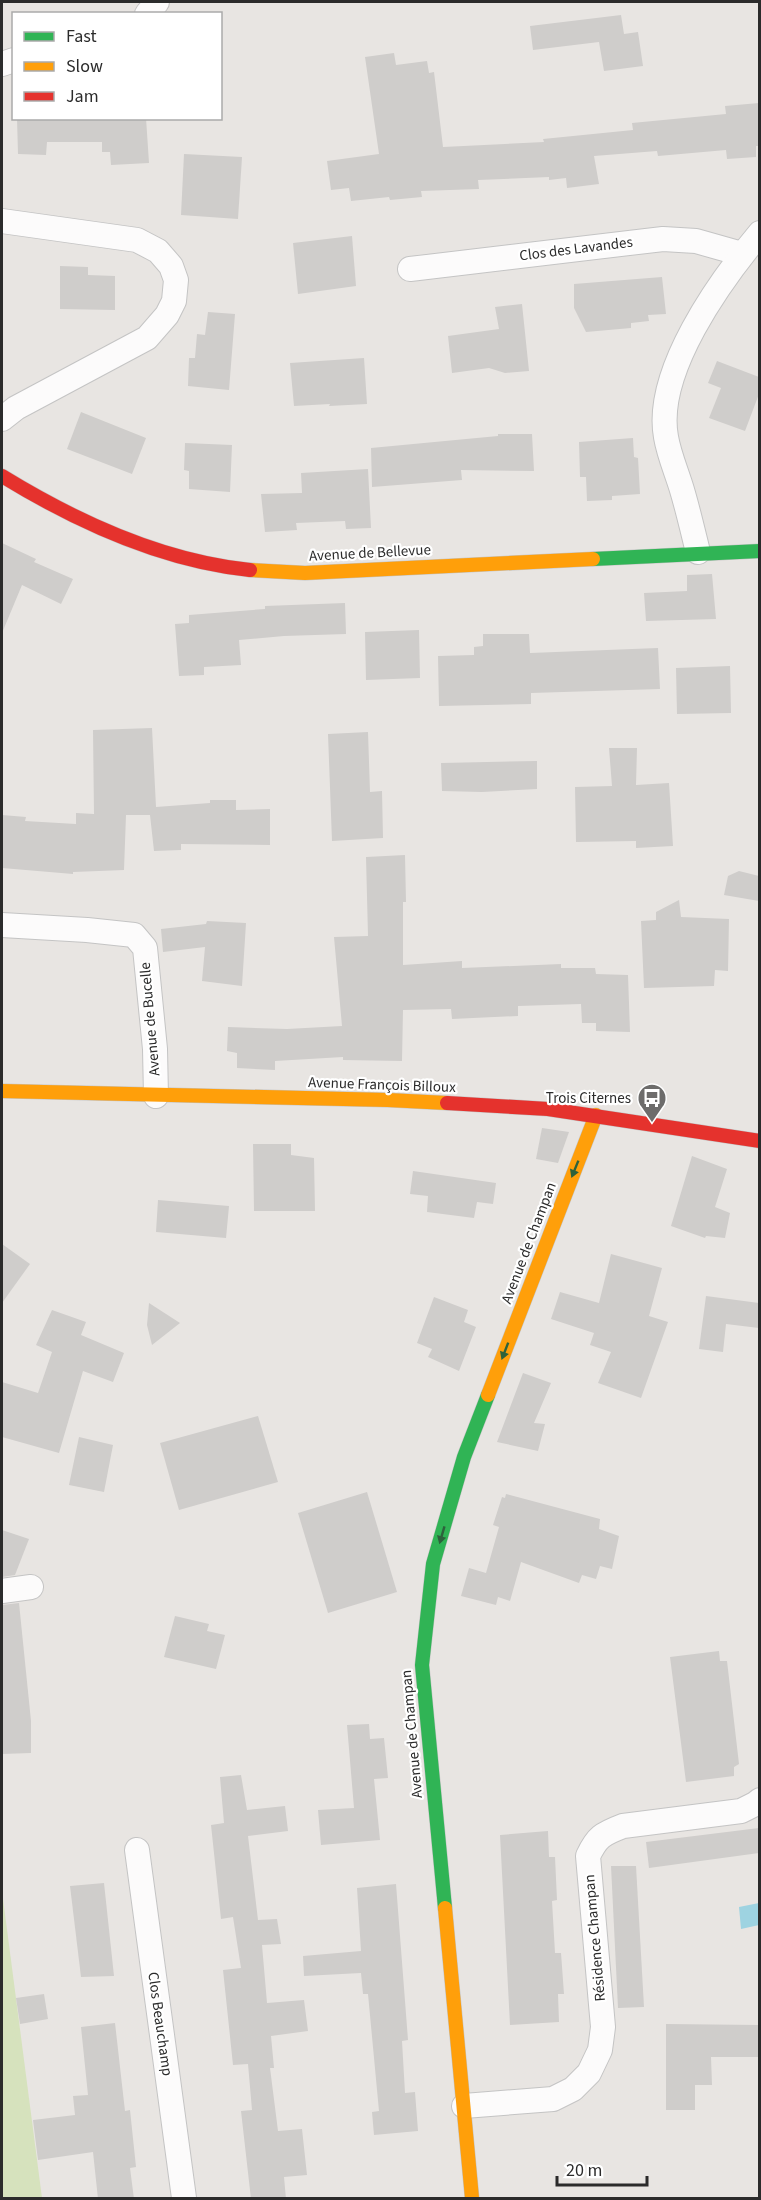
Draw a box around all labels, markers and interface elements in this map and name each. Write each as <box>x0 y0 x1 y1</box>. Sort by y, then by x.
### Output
legend <box>12 12 222 120</box>
text: Fast <box>66 24 97 49</box>
text: Slow <box>66 54 103 79</box>
text: Jam <box>66 84 99 109</box>
street label: Clos des Lavandes <box>518 232 634 266</box>
street label: Avenue de Bellevue <box>309 539 431 567</box>
street label: Avenue de Bucelle <box>135 961 165 1077</box>
street label: Avenue François Billoux <box>308 1072 456 1098</box>
bus stop icon: Trois Citernes <box>636 1082 668 1124</box>
place label: Trois Citernes <box>546 1088 631 1109</box>
one-way arrow <box>570 1160 579 1178</box>
street label: Avenue de Champan <box>496 1179 562 1307</box>
one-way arrow <box>499 1342 509 1360</box>
one-way arrow <box>437 1526 446 1544</box>
street label: Avenue de Champan <box>396 1669 428 1799</box>
street label: Résidence Champan <box>579 1874 611 2002</box>
street label: Clos Beauchamp <box>142 1971 178 2077</box>
scale bar <box>557 2149 647 2187</box>
text: 20 m <box>566 2158 602 2183</box>

